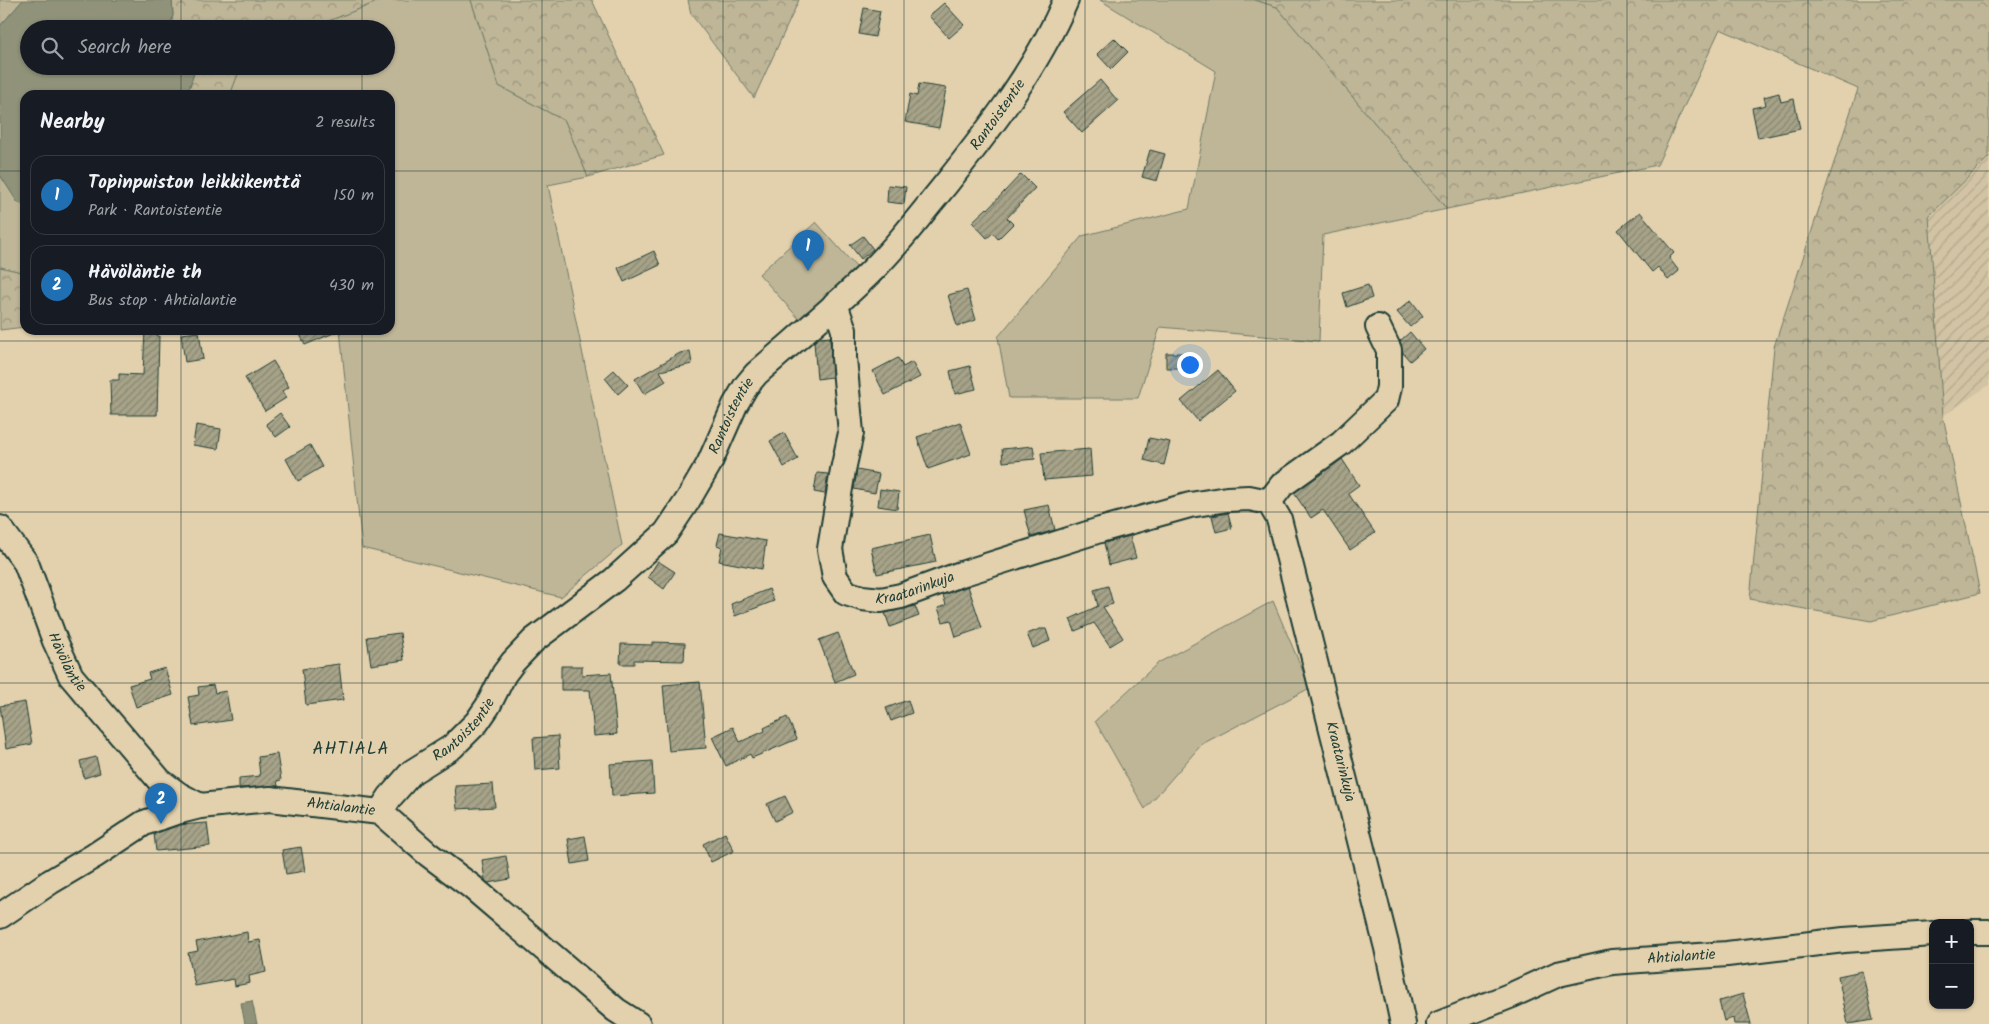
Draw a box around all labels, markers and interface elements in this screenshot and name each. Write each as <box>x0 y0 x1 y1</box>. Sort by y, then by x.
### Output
search box <box>20 20 395 75</box>
text: Search here <box>78 33 172 63</box>
icon: search <box>38 34 66 62</box>
street label: Rantoistentie <box>964 74 1032 156</box>
text: Nearby <box>40 106 105 139</box>
text: 2 results <box>315 110 375 135</box>
text: Topinpuiston leikkikenttä <box>88 168 300 198</box>
text: 1 <box>55 183 59 208</box>
text: 150 m <box>333 183 374 208</box>
text: Park · Rantoistentie <box>88 198 222 223</box>
pin: 1 <box>792 230 824 271</box>
text: Hävöläntie th <box>88 258 202 288</box>
text: 2 <box>52 273 62 298</box>
text: 430 m <box>329 273 374 298</box>
text: Bus stop · Ahtialantie <box>88 288 237 313</box>
your location <box>1177 352 1203 378</box>
street label: Rantoistentie <box>703 372 761 458</box>
street label: Kraatarinkuja <box>874 565 958 612</box>
street label: Hävöläntie <box>41 629 92 698</box>
street label: Rantoistentie <box>428 694 502 768</box>
street label: Kraatarinkuja <box>1318 719 1362 805</box>
district label: AHTIALA <box>313 735 389 764</box>
pin: 2 <box>145 783 177 824</box>
street label: Ahtialantie <box>306 791 377 823</box>
map controls <box>1929 919 1974 1009</box>
button: + <box>1929 919 1974 964</box>
street label: Ahtialantie <box>1646 943 1717 972</box>
button: − <box>1929 964 1974 1009</box>

